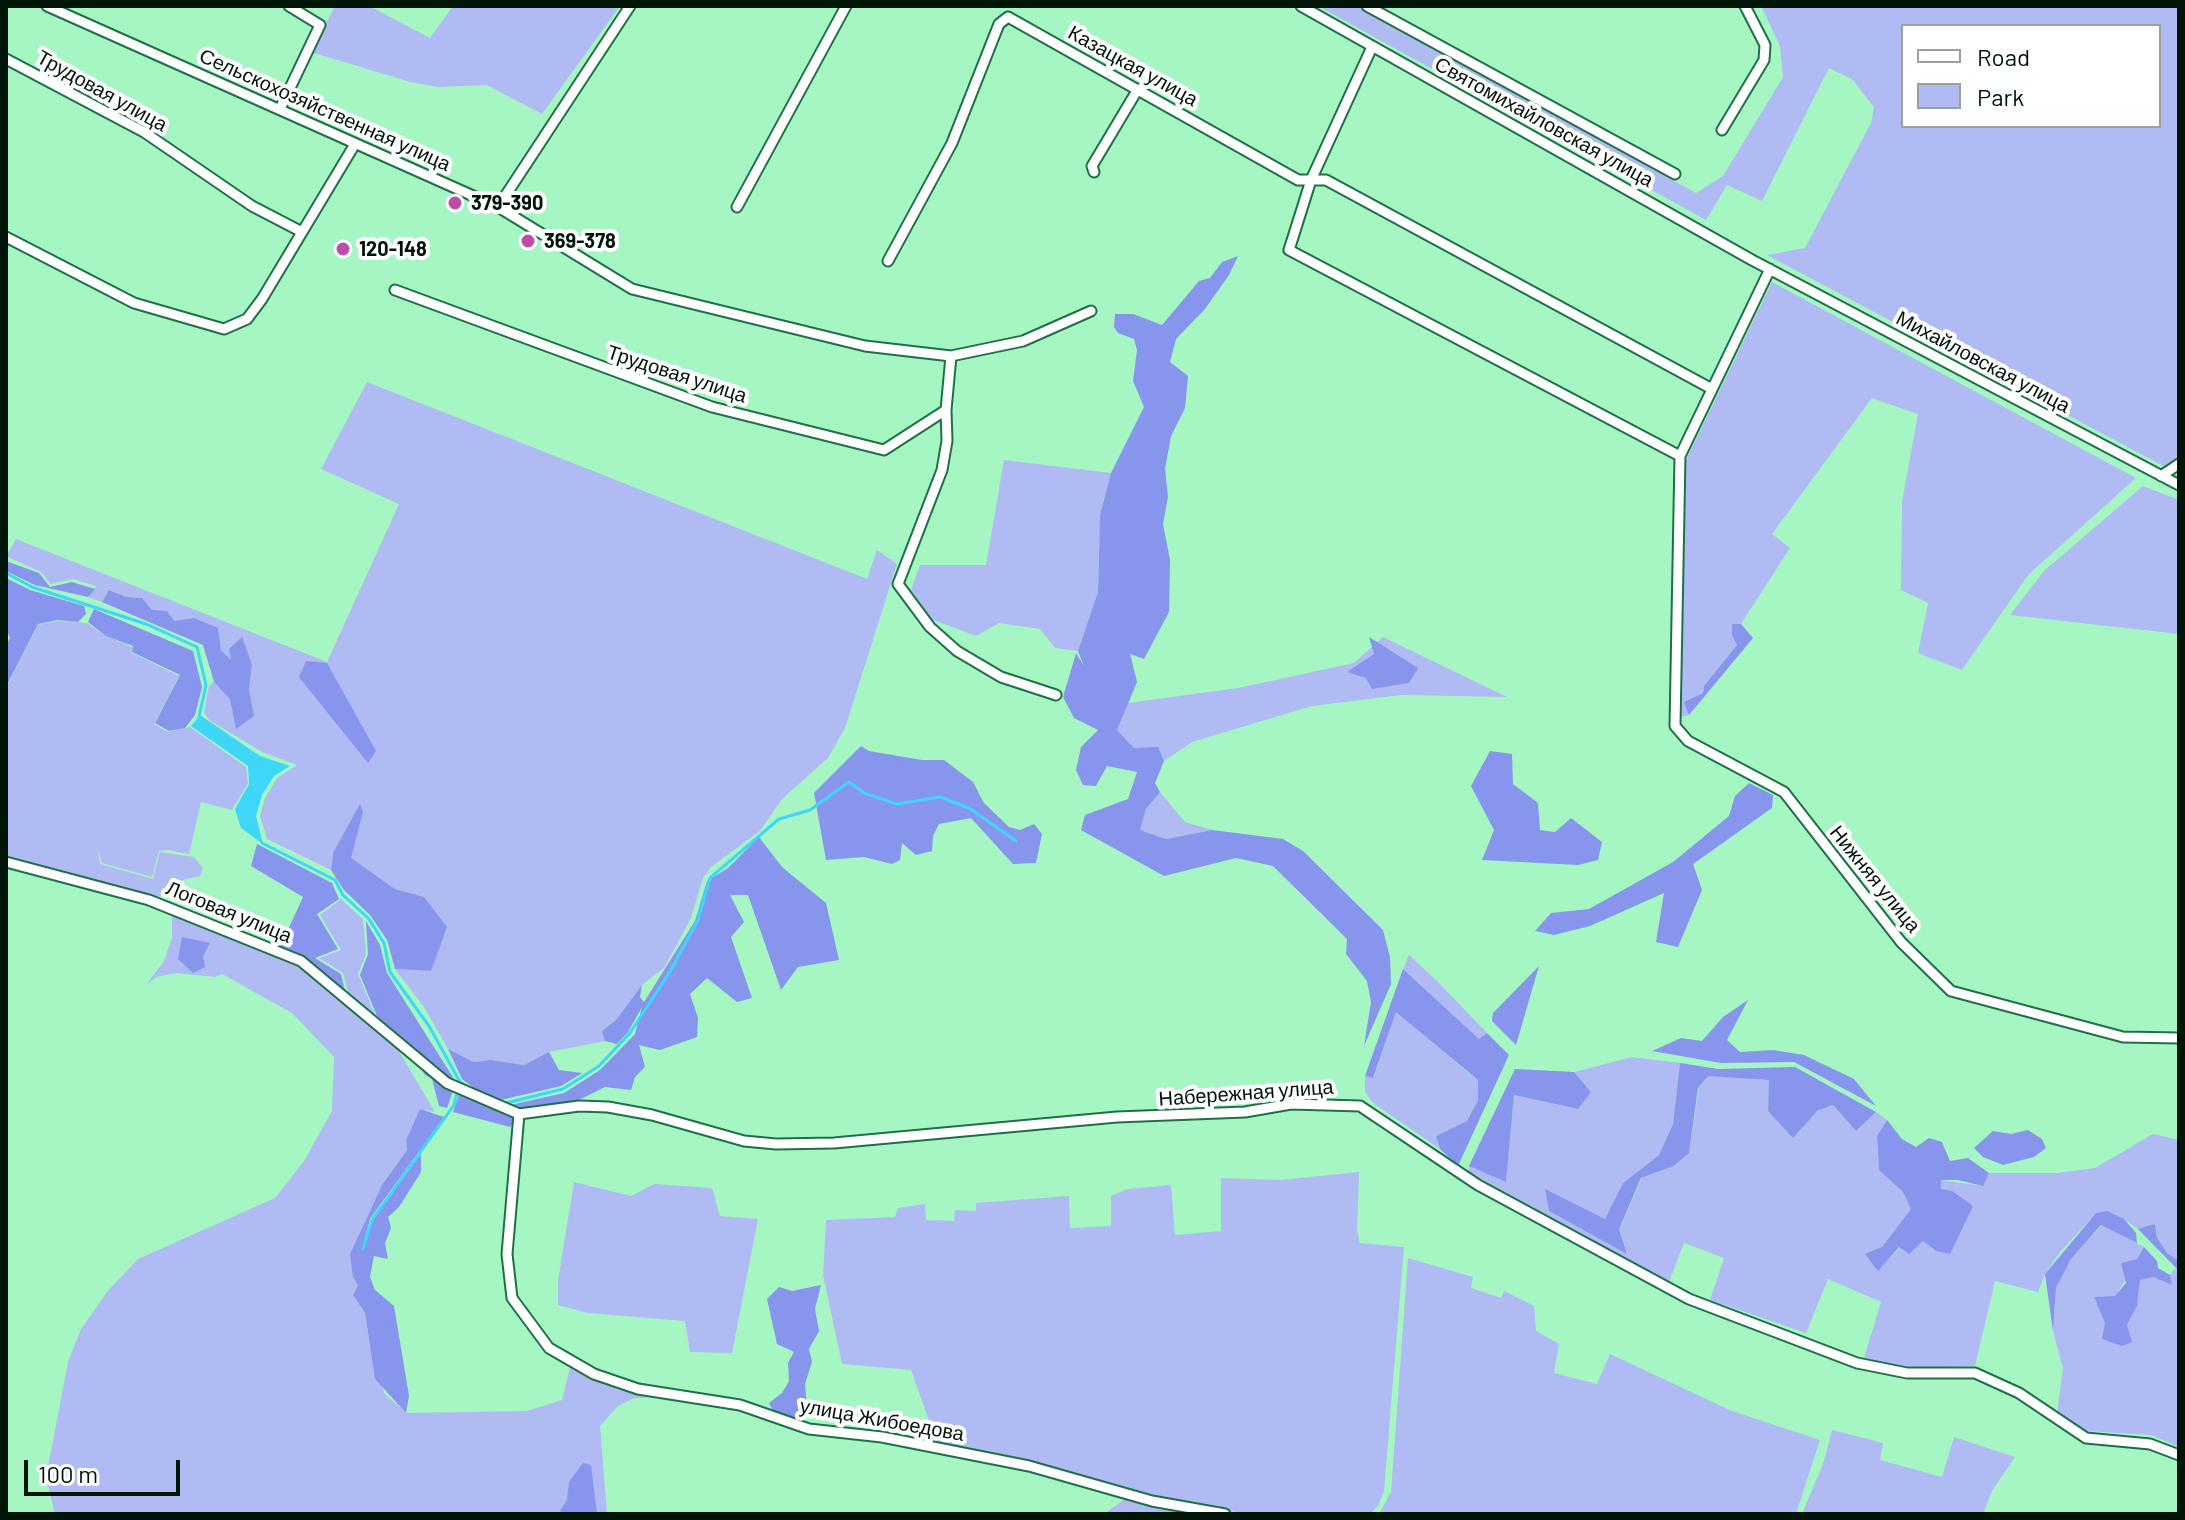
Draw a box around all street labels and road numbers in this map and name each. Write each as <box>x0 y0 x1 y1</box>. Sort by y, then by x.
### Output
street label: Казацкая улица <box>1064 20 1202 112</box>
street label: Сельскохозяйственная улица <box>196 44 454 176</box>
street label: Трудовая улица <box>33 45 171 137</box>
street label: Святомихайловская улица <box>1430 52 1658 192</box>
street label: Михайловская улица <box>1892 306 2074 418</box>
street label: Трудовая улица <box>604 340 750 408</box>
street label: Нижняя улица <box>1825 821 1925 937</box>
street label: Логовая улица <box>163 876 295 948</box>
street label: Набережная улица <box>1158 1075 1334 1111</box>
street label: улица Жибоедова <box>798 1394 966 1446</box>

